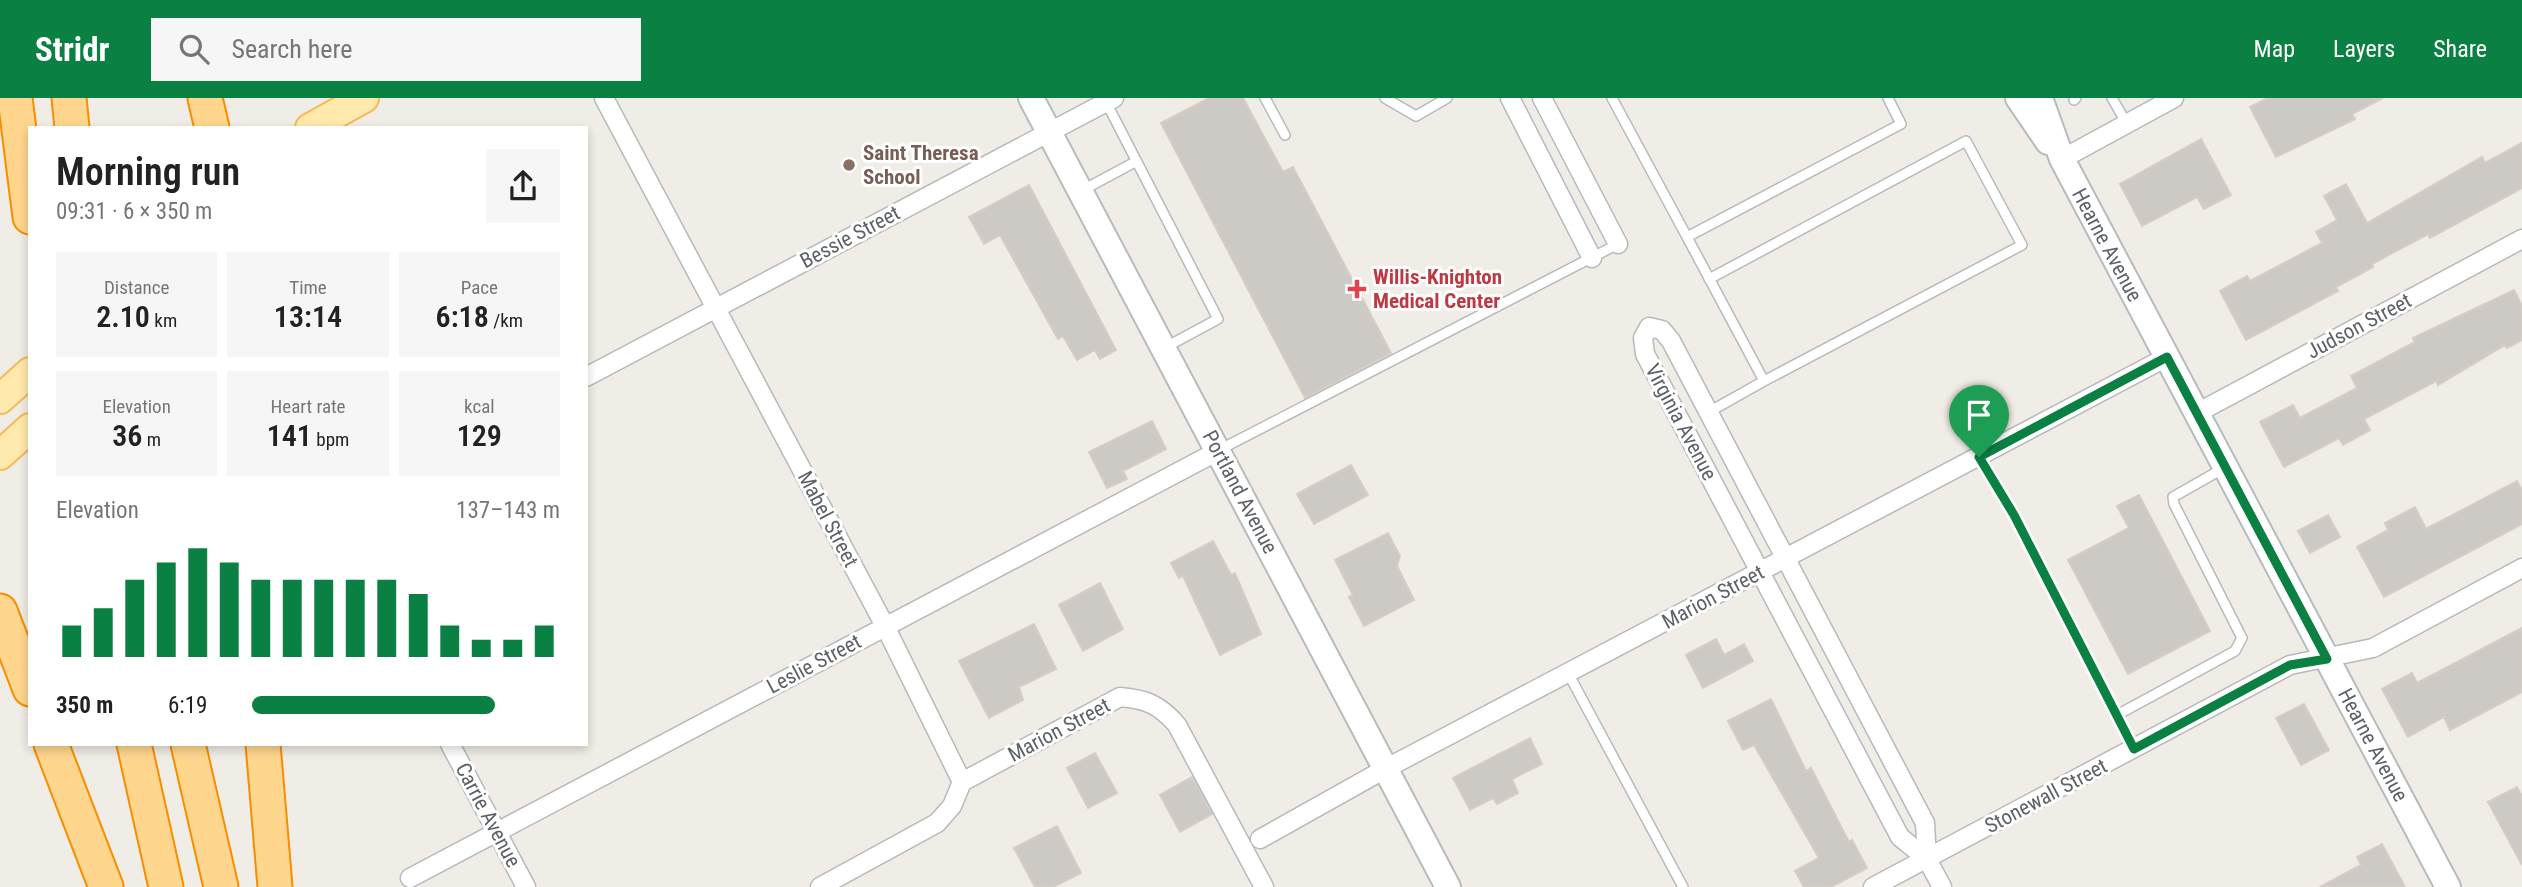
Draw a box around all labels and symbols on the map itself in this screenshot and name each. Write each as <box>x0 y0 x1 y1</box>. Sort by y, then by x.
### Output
place label: Saint Theresa School <box>863 141 979 189</box>
marker: Saint Theresa School <box>841 157 857 173</box>
street label: Hearne Avenue <box>2067 184 2147 306</box>
street label: Bessie Street <box>796 201 904 273</box>
place label: Willis-Knighton Medical Center <box>1373 265 1502 313</box>
marker: Willis-Knighton Medical Center <box>1347 279 1367 299</box>
street label: Judson Street <box>2303 288 2415 364</box>
street label: Virginia Avenue <box>1640 360 1722 484</box>
pin <box>1949 385 2009 457</box>
street label: Portland Avenue <box>1197 426 1283 558</box>
street label: Mabel Street <box>793 467 863 571</box>
street label: Marion Street <box>1658 560 1768 634</box>
street label: Leslie Street <box>763 629 865 699</box>
street label: Hearne Avenue <box>2333 684 2413 806</box>
street label: Marion Street <box>1004 693 1114 767</box>
street label: Stonewall Street <box>1981 754 2111 838</box>
street label: Carrie Avenue <box>450 759 526 871</box>

